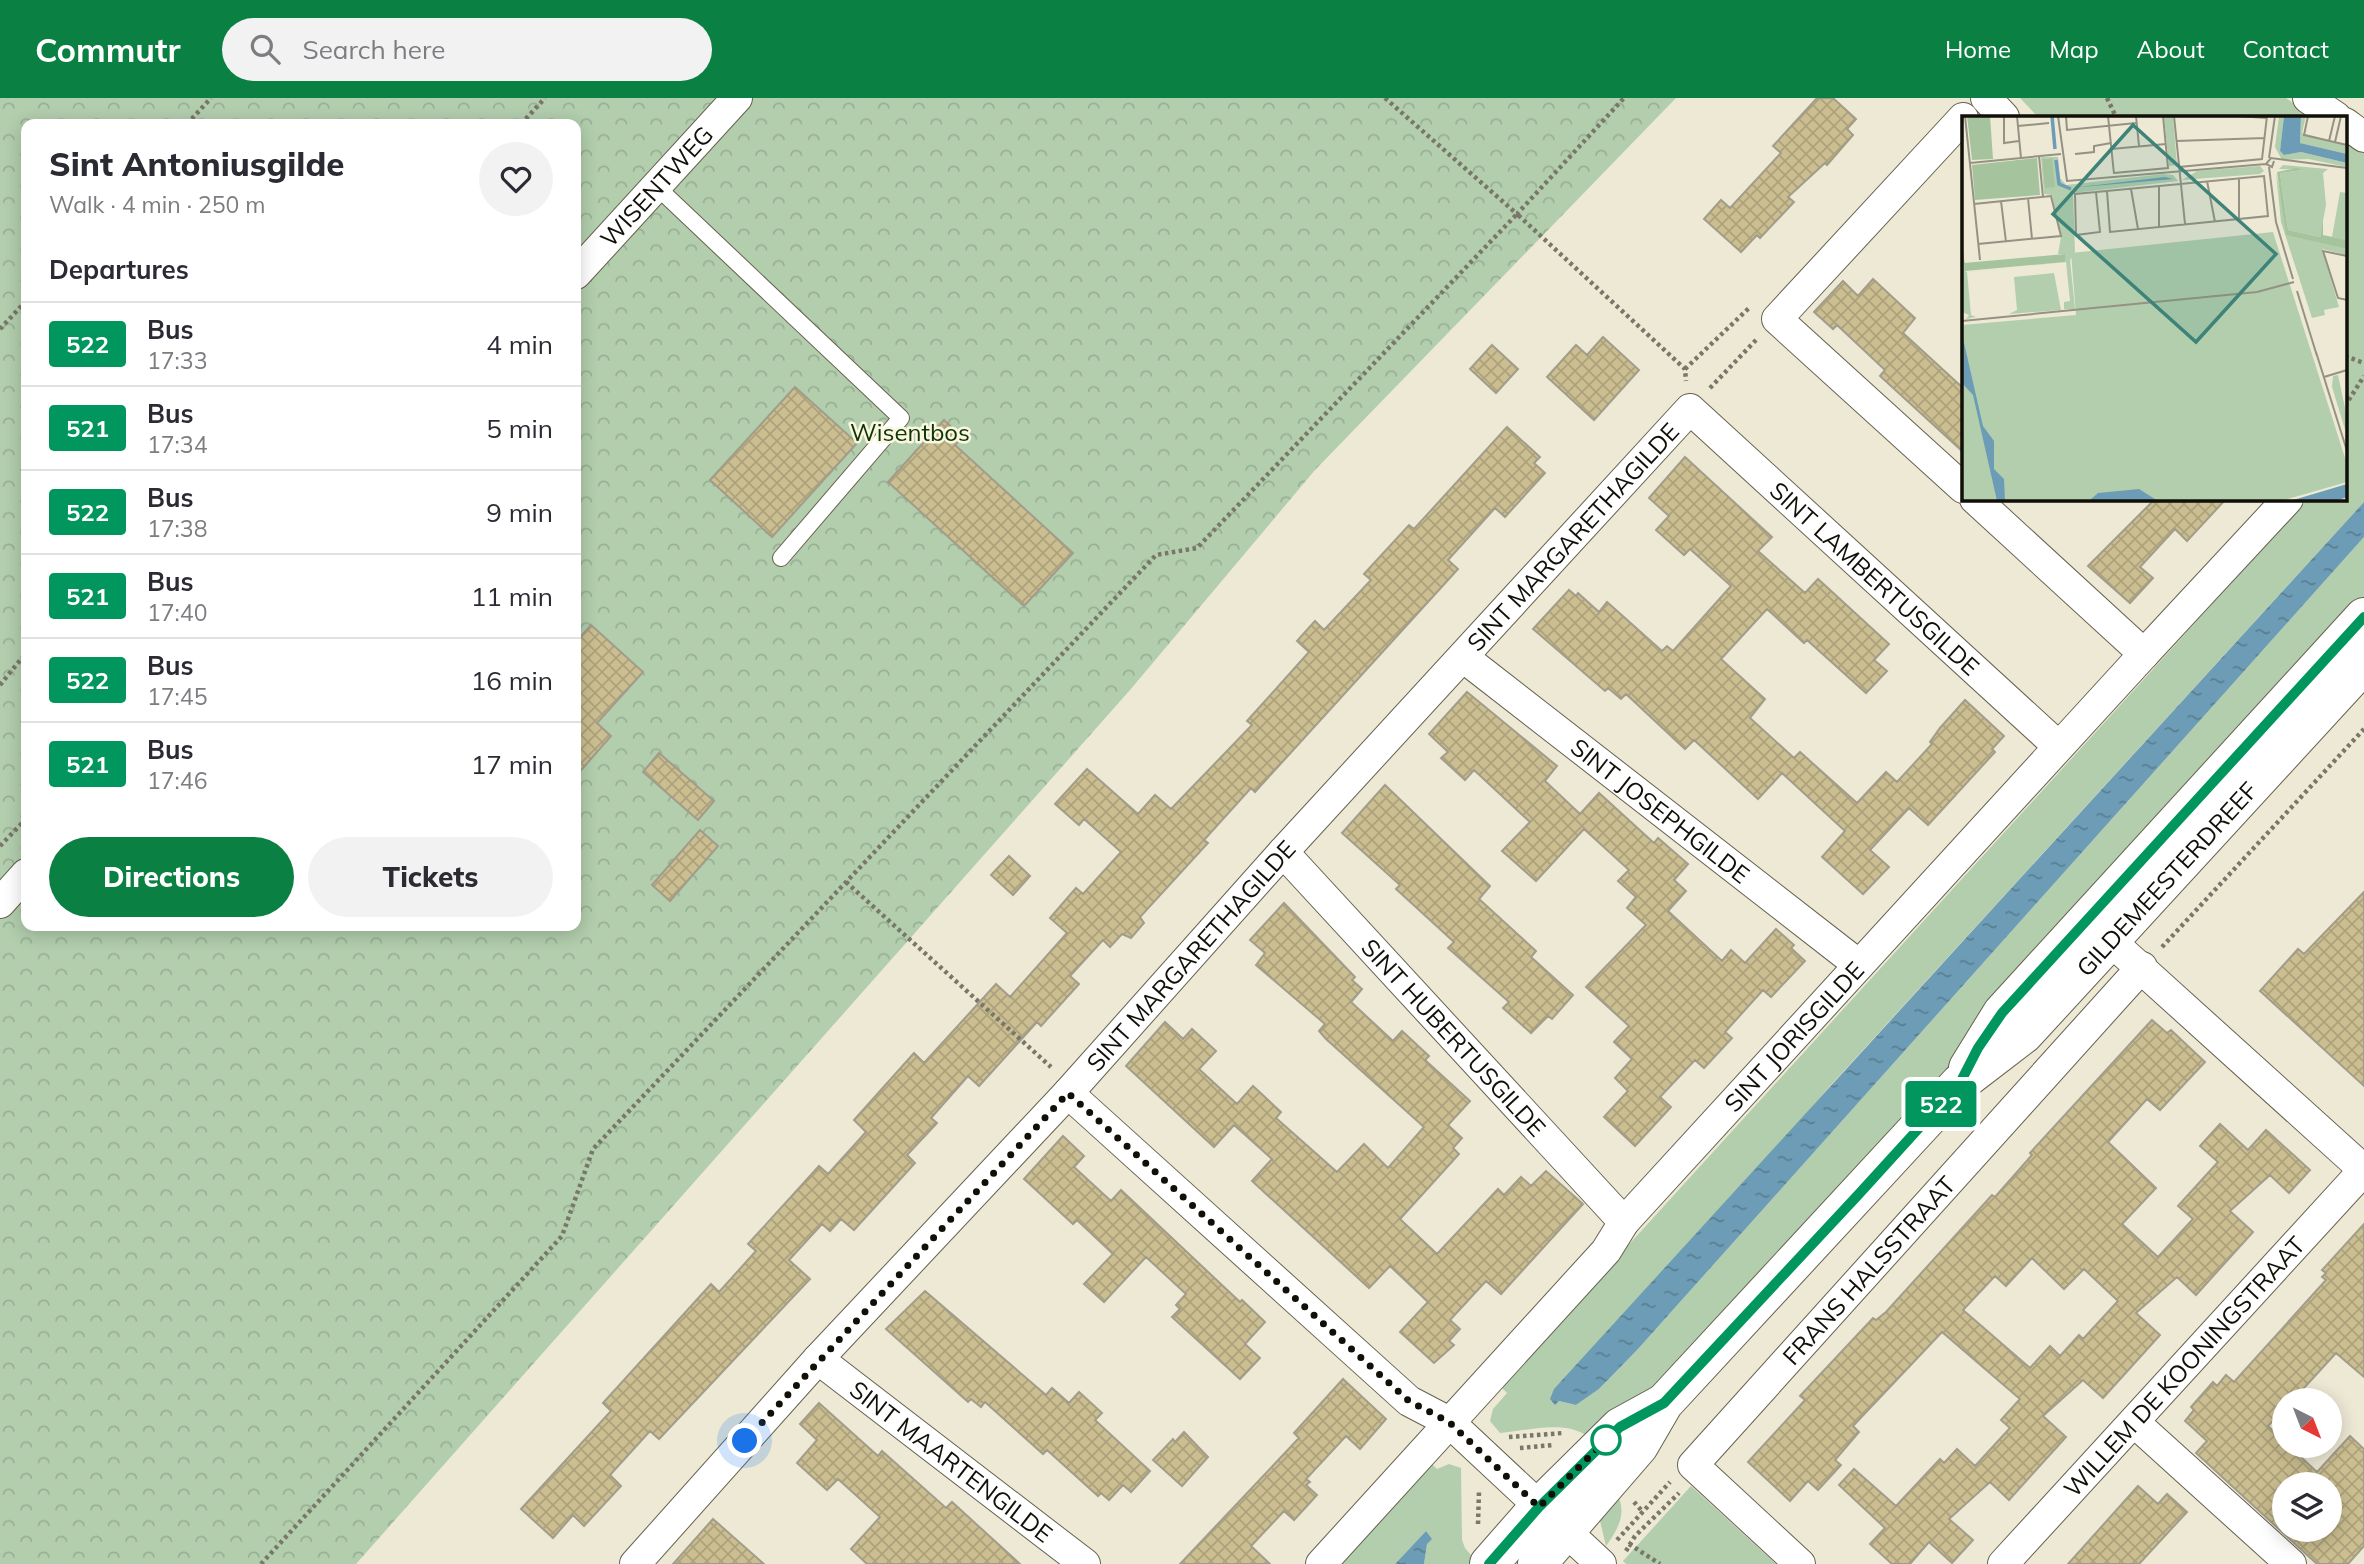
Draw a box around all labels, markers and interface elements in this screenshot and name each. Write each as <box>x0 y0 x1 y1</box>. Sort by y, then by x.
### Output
search box <box>222 18 712 81</box>
text: Commutr <box>35 29 180 70</box>
icon: search <box>246 30 284 68</box>
text: Search here <box>302 33 445 66</box>
text: Home <box>1945 34 2011 64</box>
text: Map <box>2049 34 2099 64</box>
text: About <box>2137 34 2205 64</box>
text: Contact <box>2243 34 2329 64</box>
inset map <box>1962 116 2346 500</box>
street label: WISENTWEG <box>594 120 719 253</box>
button: heart <box>479 142 553 216</box>
text: Sint Antoniusgilde <box>49 143 344 184</box>
text: Walk · 4 min · 250 m <box>49 190 266 219</box>
text: Departures <box>49 253 189 286</box>
text: Bus <box>147 313 193 346</box>
text: 4 min <box>486 328 553 361</box>
text: 522 <box>66 329 109 359</box>
text: 17:33 <box>147 346 207 375</box>
text: Bus <box>147 397 193 430</box>
text: 5 min <box>486 412 553 445</box>
text: 521 <box>66 413 109 443</box>
street label: SINT MARGARETHAGILDE <box>1460 416 1685 657</box>
park label: Wisentbos <box>850 417 970 447</box>
text: 17:34 <box>147 430 207 459</box>
street label: SINT LAMBERTUSGILDE <box>1764 475 1986 682</box>
text: Bus <box>147 481 193 514</box>
text: 9 min <box>486 496 553 529</box>
text: 522 <box>66 497 109 527</box>
text: 17:38 <box>147 514 207 543</box>
text: Bus <box>147 565 193 598</box>
text: 11 min <box>471 580 553 613</box>
text: 521 <box>66 581 109 611</box>
text: 17:40 <box>147 598 207 627</box>
text: Bus <box>147 649 193 682</box>
text: 16 min <box>471 664 553 697</box>
text: 522 <box>66 665 109 695</box>
text: 17:45 <box>147 682 207 711</box>
street label: SINT JOSEPHGILDE <box>1565 732 1756 889</box>
text: Bus <box>147 733 193 766</box>
text: 17 min <box>471 748 553 781</box>
text: 521 <box>66 749 109 779</box>
text: 17:46 <box>147 766 207 795</box>
street label: GILDEMEESTERDREEF <box>2070 775 2263 982</box>
street label: SINT MARGARETHAGILDE <box>1080 834 1301 1077</box>
button: Directions <box>49 837 294 917</box>
button: Tickets <box>308 837 553 917</box>
street label: SINT HUBERTUSGILDE <box>1355 932 1552 1142</box>
street label: SINT JORISGILDE <box>1718 955 1870 1118</box>
line badge: 522 <box>1901 1081 1981 1127</box>
text: 522 <box>1919 1089 1963 1119</box>
street label: FRANS HALSSTRAAT <box>1776 1169 1962 1371</box>
street label: WILLEM DE KOONINGSTRAAT <box>2057 1229 2311 1503</box>
street label: SINT MAARTENGILDE <box>844 1374 1058 1549</box>
north arrow <box>2272 1388 2342 1458</box>
map controls <box>2272 1388 2342 1542</box>
your location <box>727 1423 762 1458</box>
unlabelled marker <box>1591 1425 1621 1455</box>
button: layers <box>2272 1472 2342 1542</box>

